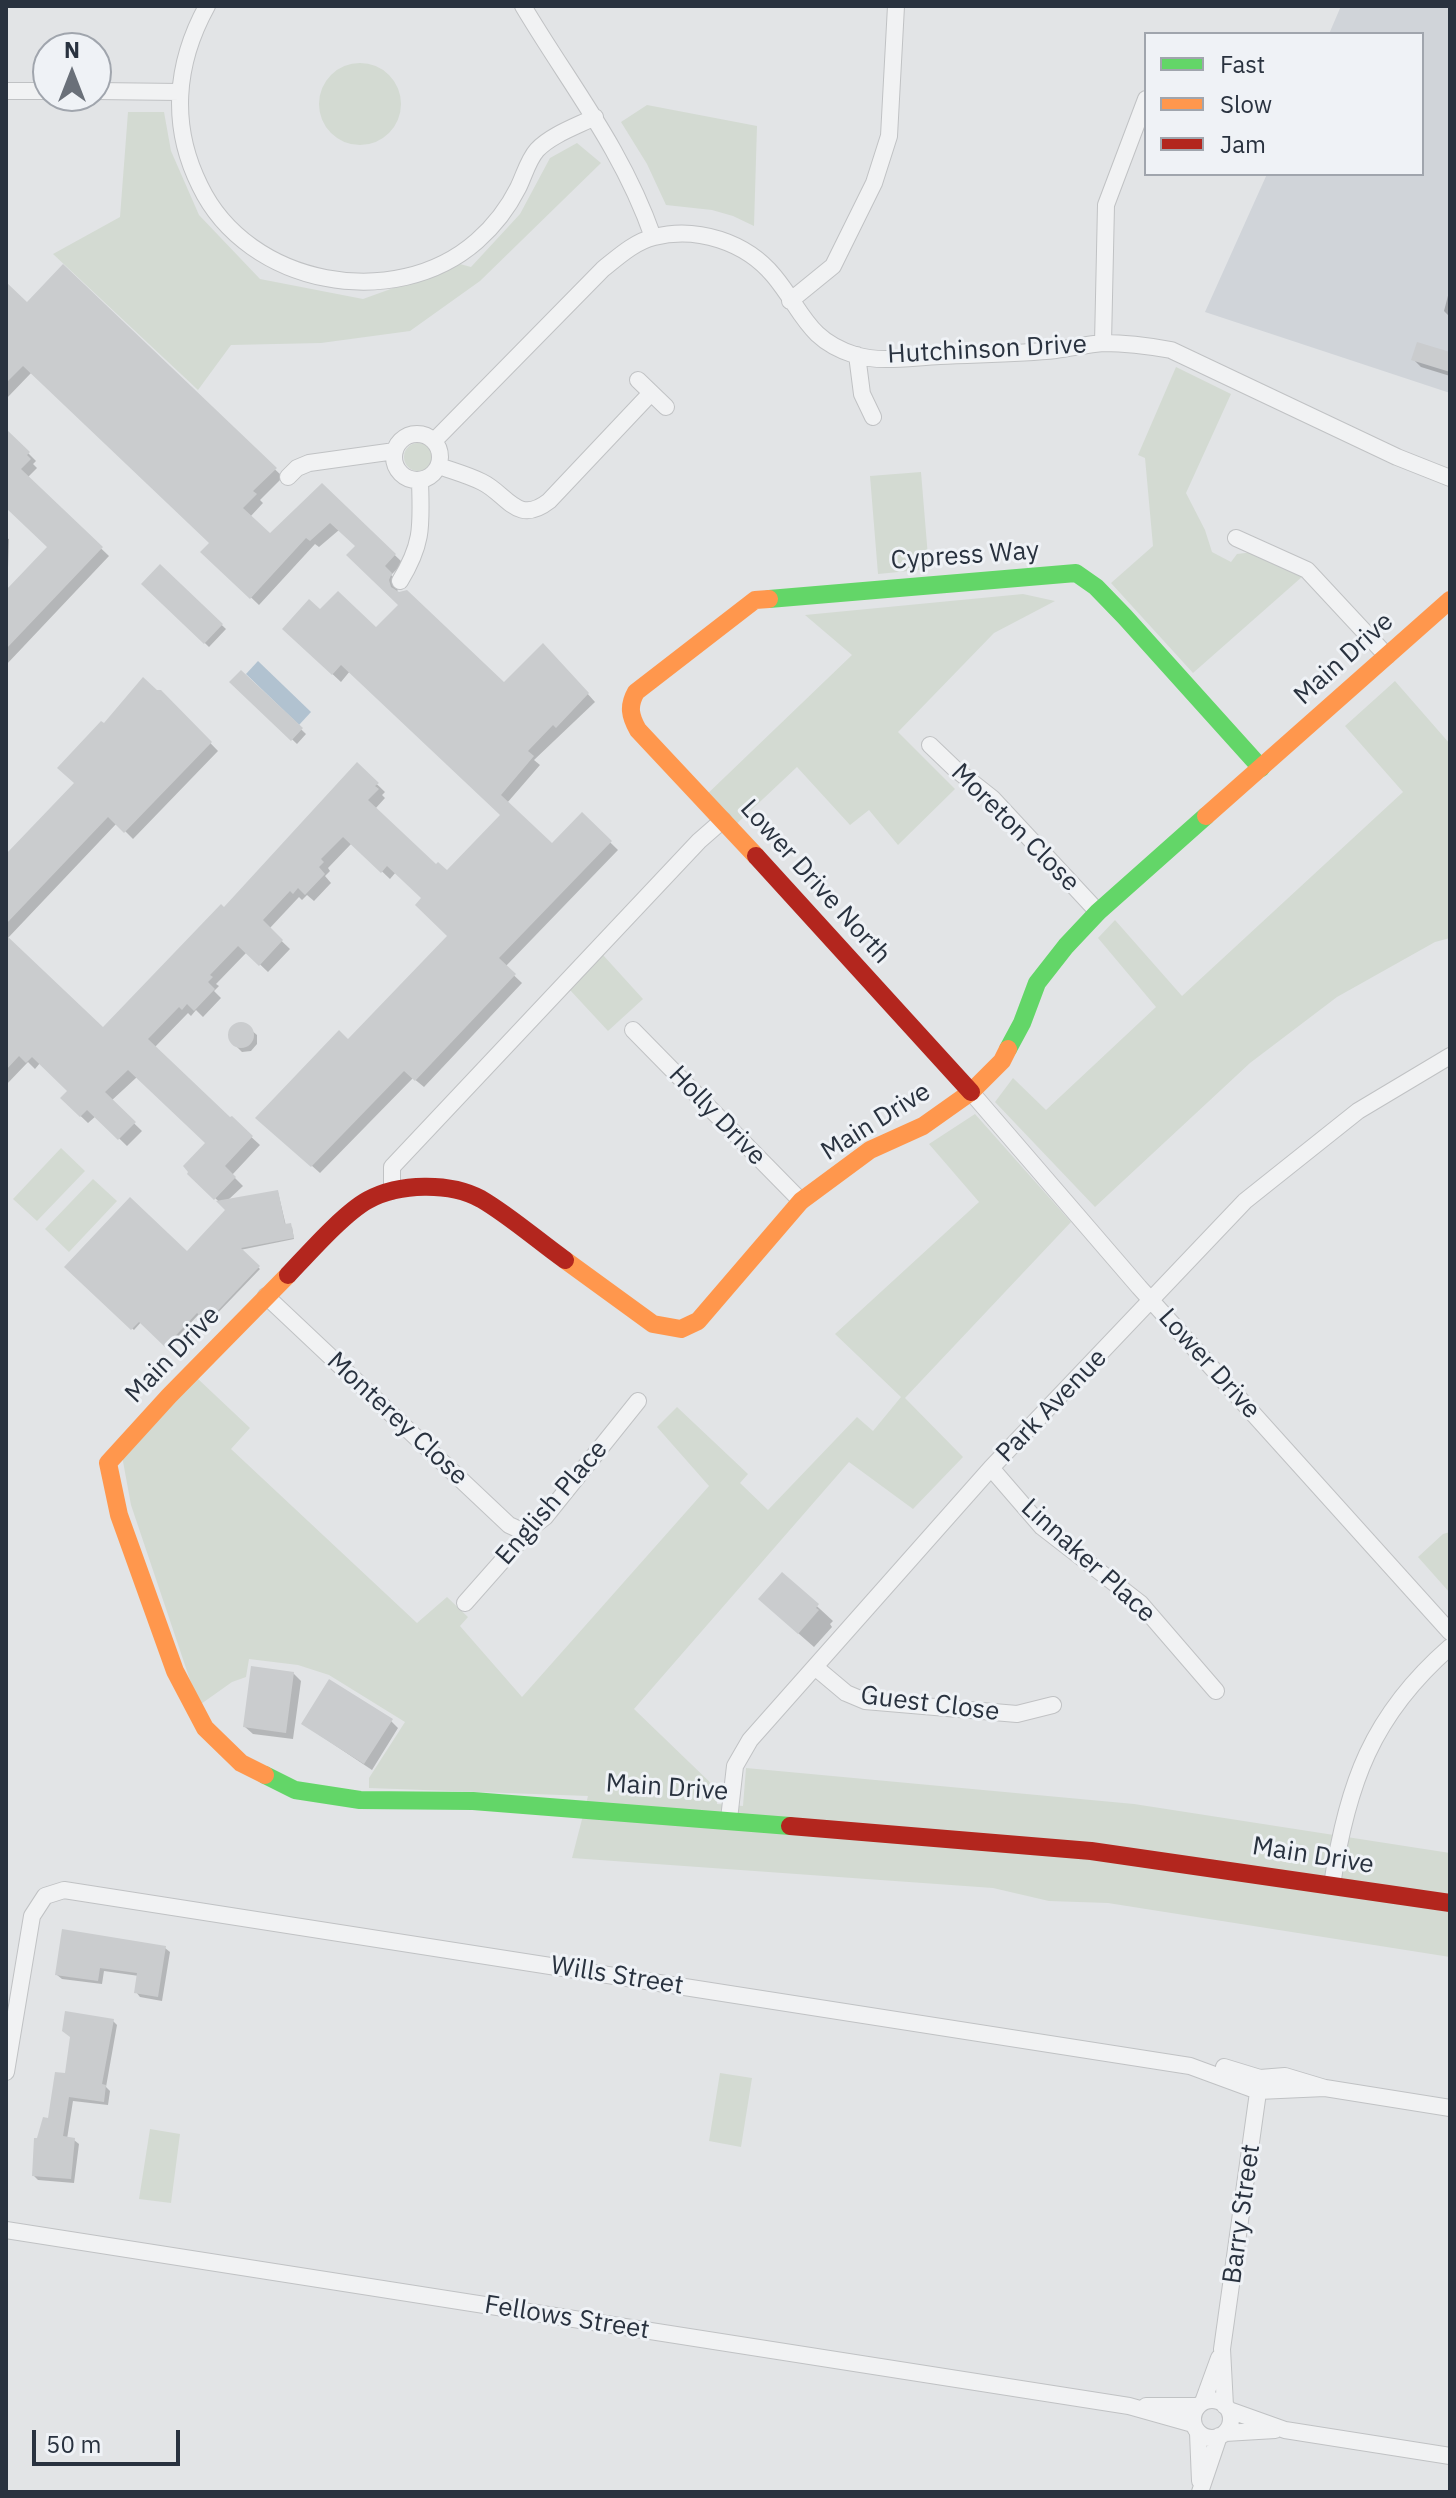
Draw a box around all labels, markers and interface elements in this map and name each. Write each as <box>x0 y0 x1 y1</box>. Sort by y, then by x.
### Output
north arrow <box>32 32 112 112</box>
legend <box>1144 32 1424 176</box>
text: N <box>64 35 80 64</box>
text: Fast <box>1220 48 1265 80</box>
text: Slow <box>1220 88 1272 120</box>
text: Jam <box>1220 128 1266 160</box>
street label: Hutchinson Drive <box>886 329 1088 371</box>
street label: Cypress Way <box>890 535 1040 577</box>
street label: Main Drive <box>1288 606 1400 712</box>
street label: Moreton Close <box>944 757 1086 899</box>
street label: Lower Drive North <box>733 794 897 970</box>
street label: Holly Drive <box>662 1060 772 1172</box>
street label: Main Drive <box>816 1076 936 1168</box>
street label: Main Drive <box>119 1300 227 1410</box>
street label: Lower Drive <box>1151 1303 1267 1425</box>
street label: Park Avenue <box>990 1343 1114 1469</box>
street label: Monterey Close <box>320 1346 474 1492</box>
street label: English Place <box>489 1434 615 1572</box>
street label: Linnaker Place <box>1014 1493 1162 1629</box>
street label: Guest Close <box>859 1680 1001 1728</box>
street label: Main Drive <box>605 1768 729 1808</box>
street label: Main Drive <box>1250 1831 1376 1881</box>
street label: Wills Street <box>548 1950 686 2002</box>
street label: Barry Street <box>1217 2142 1267 2286</box>
street label: Fellows Street <box>482 2290 652 2346</box>
scale bar <box>36 2414 184 2464</box>
text: 50 m <box>46 2428 101 2460</box>

